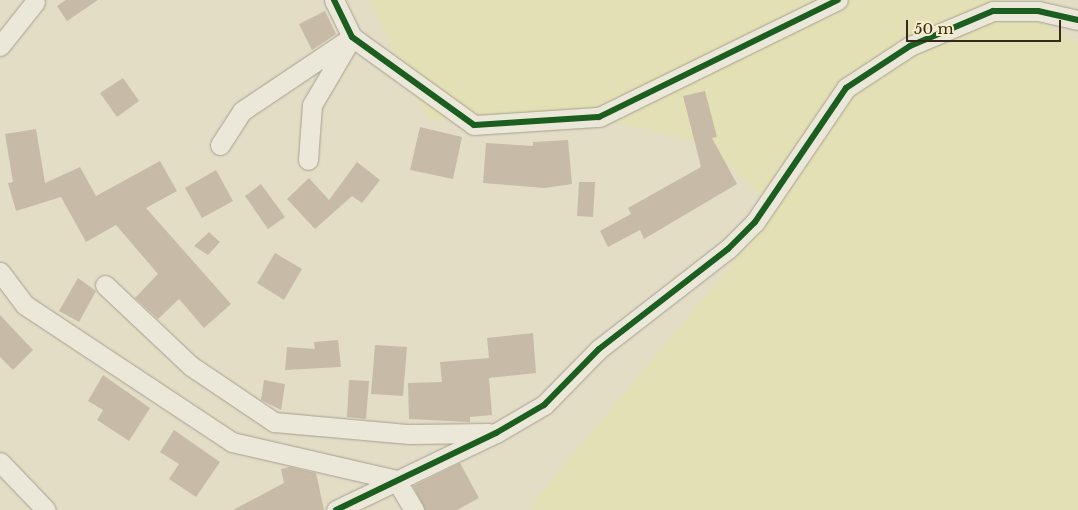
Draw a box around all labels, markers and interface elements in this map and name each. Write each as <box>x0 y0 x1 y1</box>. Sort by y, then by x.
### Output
scale bar <box>908 10 1063 42</box>
text: 50 m <box>914 19 954 38</box>

